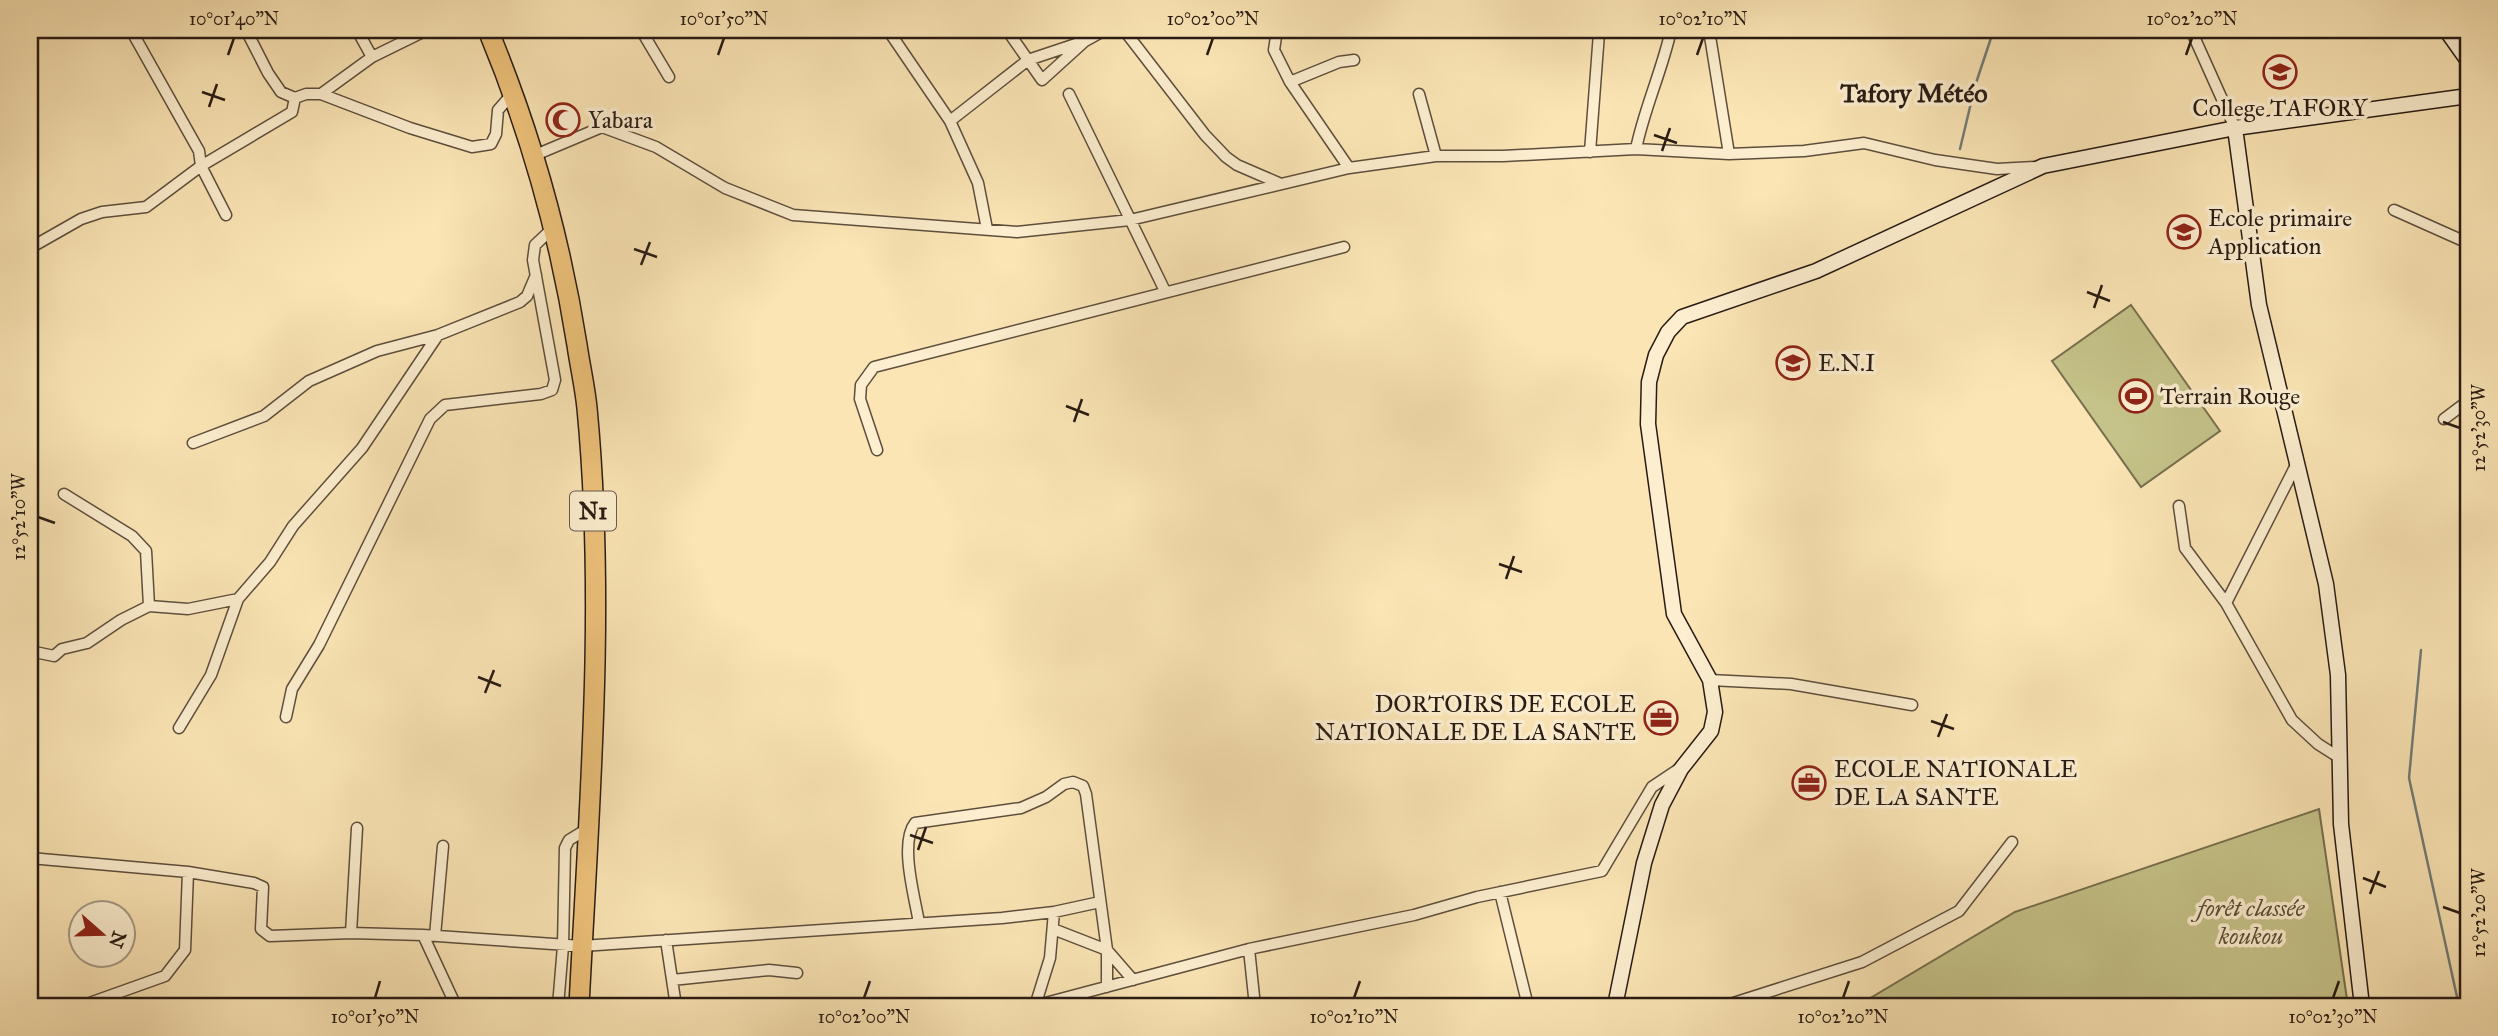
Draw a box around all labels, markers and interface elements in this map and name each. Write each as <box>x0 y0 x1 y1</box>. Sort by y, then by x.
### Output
text: 10°01'40"N <box>189 8 279 30</box>
text: 10°01'50"N <box>680 8 768 30</box>
text: 10°02'00"N <box>1167 8 1259 30</box>
text: 10°02'10"N <box>1658 8 1748 30</box>
text: 10°02'20"N <box>2147 8 2237 30</box>
school or university icon: College TAFORY <box>2261 53 2299 91</box>
district label: Tafory Météo <box>1839 77 1988 109</box>
place label: College TAFORY <box>2192 93 2368 123</box>
mosque icon: Yabara <box>544 101 582 139</box>
place label: Yabara <box>588 105 654 135</box>
place label: Ecole primaire Application <box>2207 203 2352 261</box>
school or university icon: Ecole primaire Application <box>2165 213 2203 251</box>
school or university icon: E.N.I <box>1774 344 1812 382</box>
place label: E.N.I <box>1818 348 1875 378</box>
sports icon: Terrain Rouge <box>2117 377 2155 415</box>
place label: Terrain Rouge <box>2160 381 2300 411</box>
text: 12°52'30"W <box>2468 383 2490 472</box>
text: 12°52'10"W <box>8 472 30 561</box>
road number: N1 <box>570 491 616 530</box>
place label: DORTOIRS DE ECOLE NATIONALE DE LA SANTE <box>1315 689 1636 747</box>
office icon: DORTOIRS DE ECOLE NATIONALE DE LA SANTE <box>1642 699 1680 737</box>
place label: ECOLE NATIONALE DE LA SANTE <box>1834 754 2077 812</box>
office icon: ECOLE NATIONALE DE LA SANTE <box>1790 764 1828 802</box>
text: 12°52'20"W <box>2468 868 2490 958</box>
park label: forêt classée koukou <box>2191 893 2306 951</box>
north arrow <box>66 900 136 970</box>
text: N <box>104 928 131 951</box>
text: 10°01'50"N <box>331 1006 419 1028</box>
text: 10°02'00"N <box>818 1006 910 1028</box>
text: 10°02'10"N <box>1309 1006 1399 1028</box>
text: 10°02'20"N <box>1798 1006 1888 1028</box>
text: 10°02'30"N <box>2288 1006 2378 1028</box>

